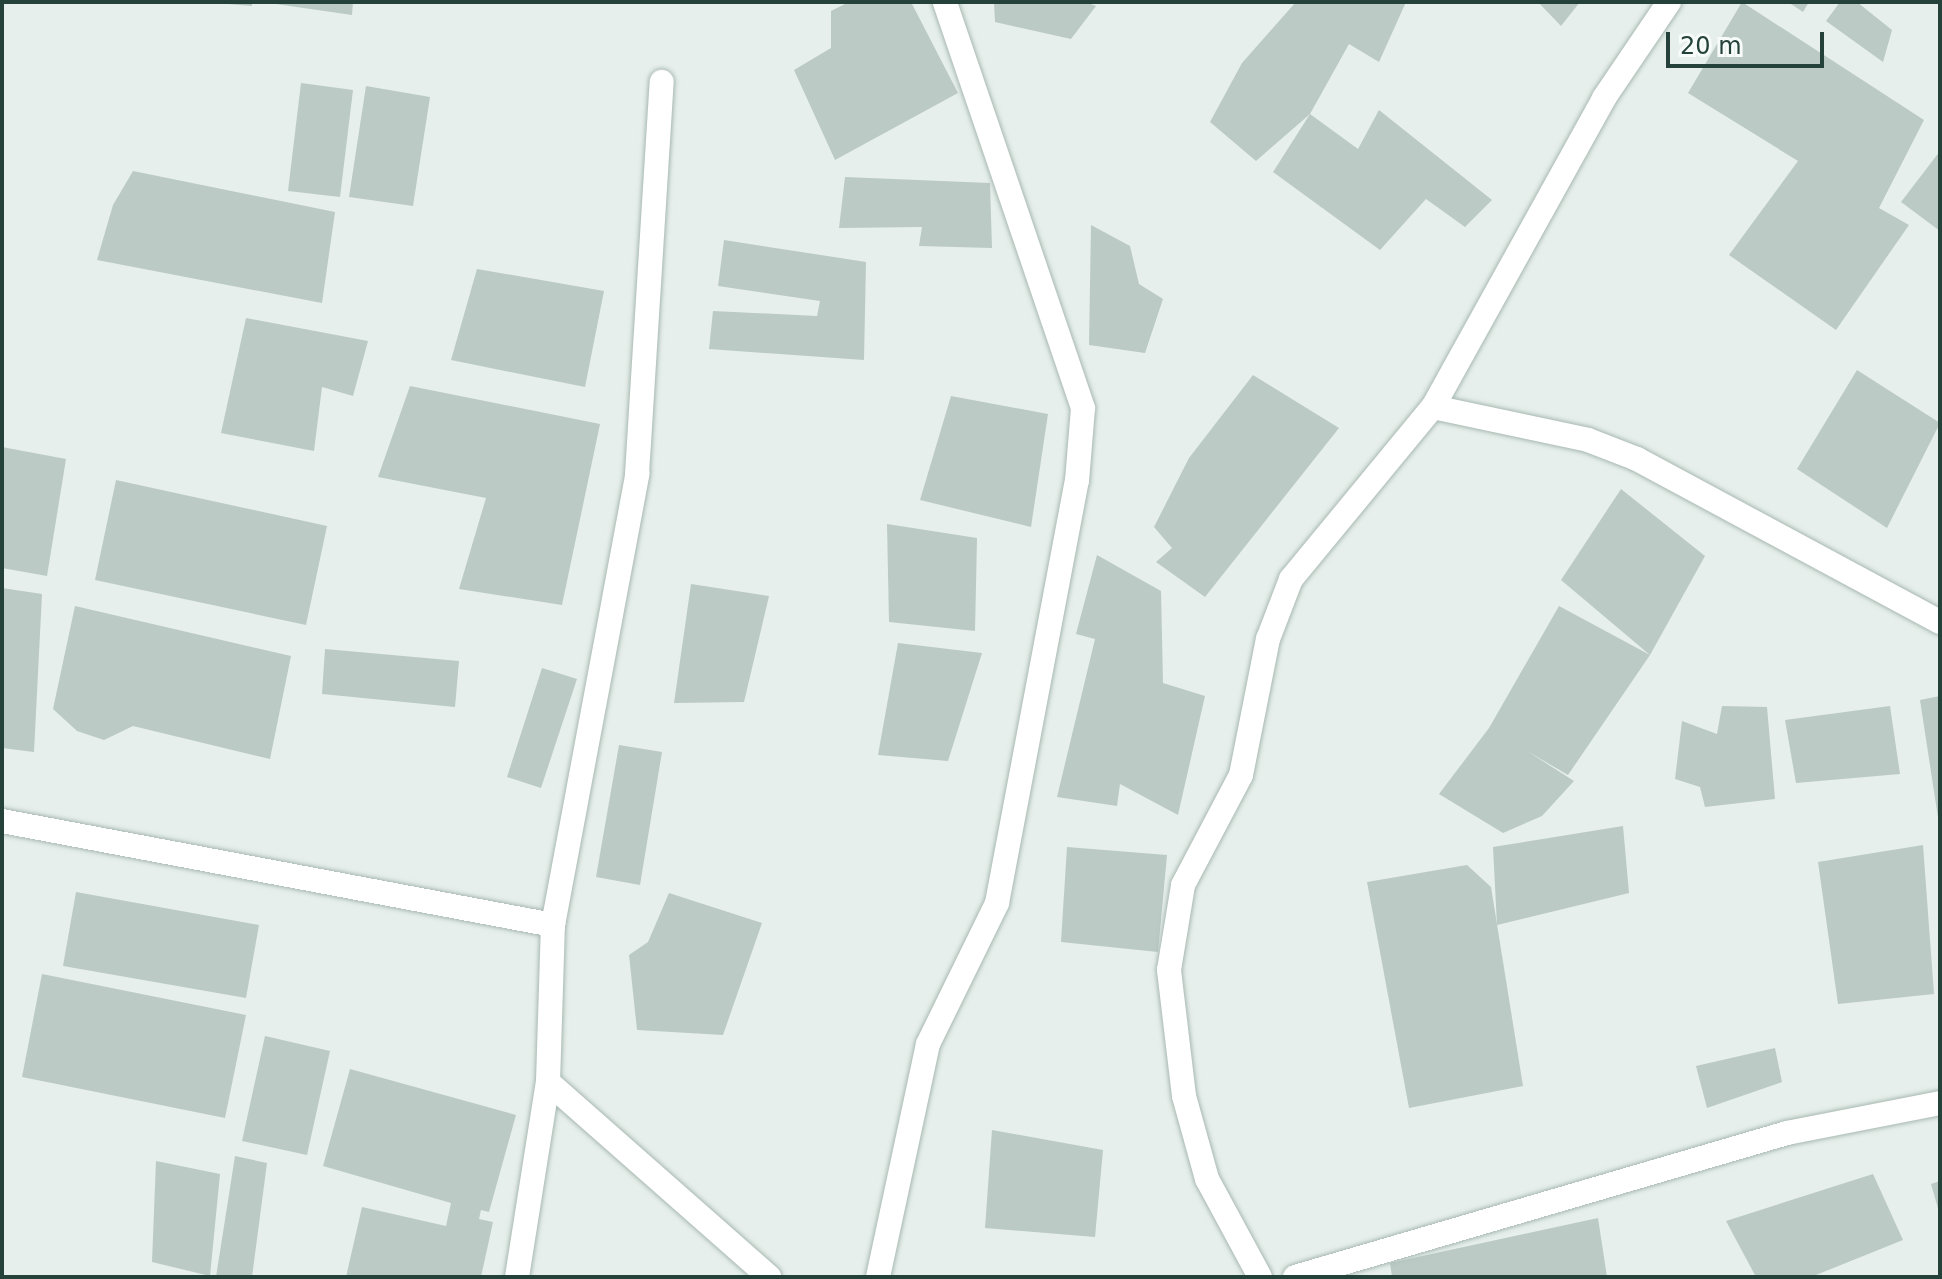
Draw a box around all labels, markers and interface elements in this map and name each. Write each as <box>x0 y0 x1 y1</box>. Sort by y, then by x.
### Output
scale bar <box>1670 16 1828 66</box>
text: 20 m <box>1680 32 1742 60</box>

